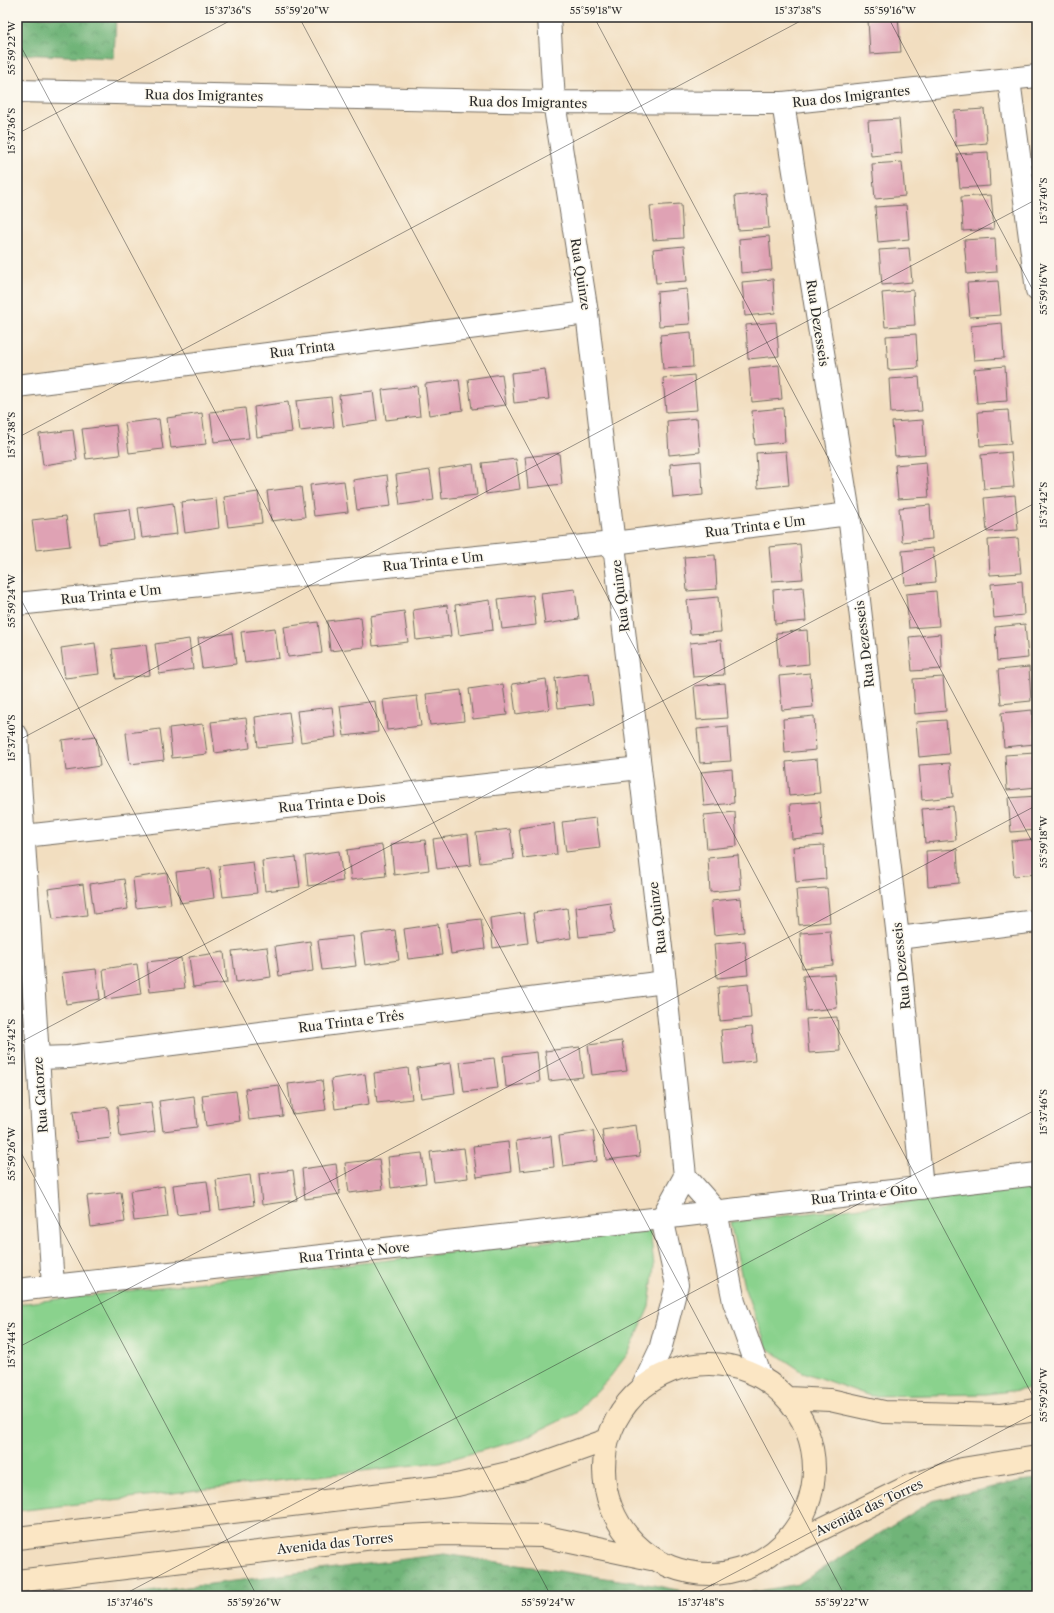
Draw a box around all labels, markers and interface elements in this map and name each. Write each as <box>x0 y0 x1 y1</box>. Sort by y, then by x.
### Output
text: 15°37'36"S <box>205 4 251 17</box>
text: 55°59'20"W <box>275 4 330 17</box>
text: 55°59'18"W <box>570 4 623 17</box>
text: 15°37'38"S <box>775 4 821 17</box>
text: 55°59'16"W <box>864 4 917 17</box>
text: 55°59'22"W <box>5 20 18 75</box>
street label: Rua dos Imigrantes <box>791 82 911 110</box>
street label: Rua dos Imigrantes <box>145 86 264 104</box>
street label: Rua dos Imigrantes <box>469 93 588 111</box>
text: 15°37'36"S <box>5 108 18 154</box>
text: 15°37'40"S <box>1037 178 1050 224</box>
street label: Rua Quinze <box>567 237 595 311</box>
text: 55°59'16"W <box>1037 262 1050 315</box>
street label: Rua Dezesseis <box>803 278 833 368</box>
street label: Rua Trinta <box>269 337 336 361</box>
text: 15°37'38"S <box>5 412 18 458</box>
text: 15°37'42"S <box>1037 482 1050 528</box>
street label: Rua Trinta e Um <box>704 512 806 540</box>
street label: Rua Trinta e Um <box>382 548 484 574</box>
street label: Rua Quinze <box>608 559 632 633</box>
text: 55°59'24"W <box>5 573 18 628</box>
street label: Rua Trinta e Um <box>60 581 162 607</box>
street label: Rua Dezesseis <box>851 599 877 688</box>
text: 15°37'40"S <box>5 715 18 761</box>
street label: Rua Trinta e Dois <box>278 788 387 816</box>
text: 55°59'18"W <box>1037 815 1050 868</box>
street label: Rua Quinze <box>645 881 669 955</box>
street label: Rua Dezesseis <box>888 921 914 1010</box>
street label: Rua Trinta e Três <box>297 1007 405 1035</box>
text: 15°37'42"S <box>5 1019 18 1065</box>
street label: Rua Catorze <box>29 1056 51 1134</box>
text: 15°37'46"S <box>1037 1089 1050 1135</box>
text: 55°59'26"W <box>5 1126 18 1181</box>
street label: Rua Trinta e Oito <box>810 1180 918 1208</box>
street label: Rua Trinta e Nove <box>298 1238 410 1266</box>
text: 15°37'44"S <box>5 1322 18 1368</box>
text: 55°59'20"W <box>1037 1367 1050 1422</box>
street label: Avenida das Torres <box>812 1475 926 1539</box>
street label: Avenida das Torres <box>275 1529 394 1557</box>
text: 15°37'46"S <box>107 1596 153 1609</box>
text: 55°59'26"W <box>227 1596 282 1609</box>
text: 55°59'24"W <box>521 1596 576 1609</box>
text: 15°37'48"S <box>678 1596 724 1609</box>
text: 55°59'22"W <box>815 1596 870 1609</box>

